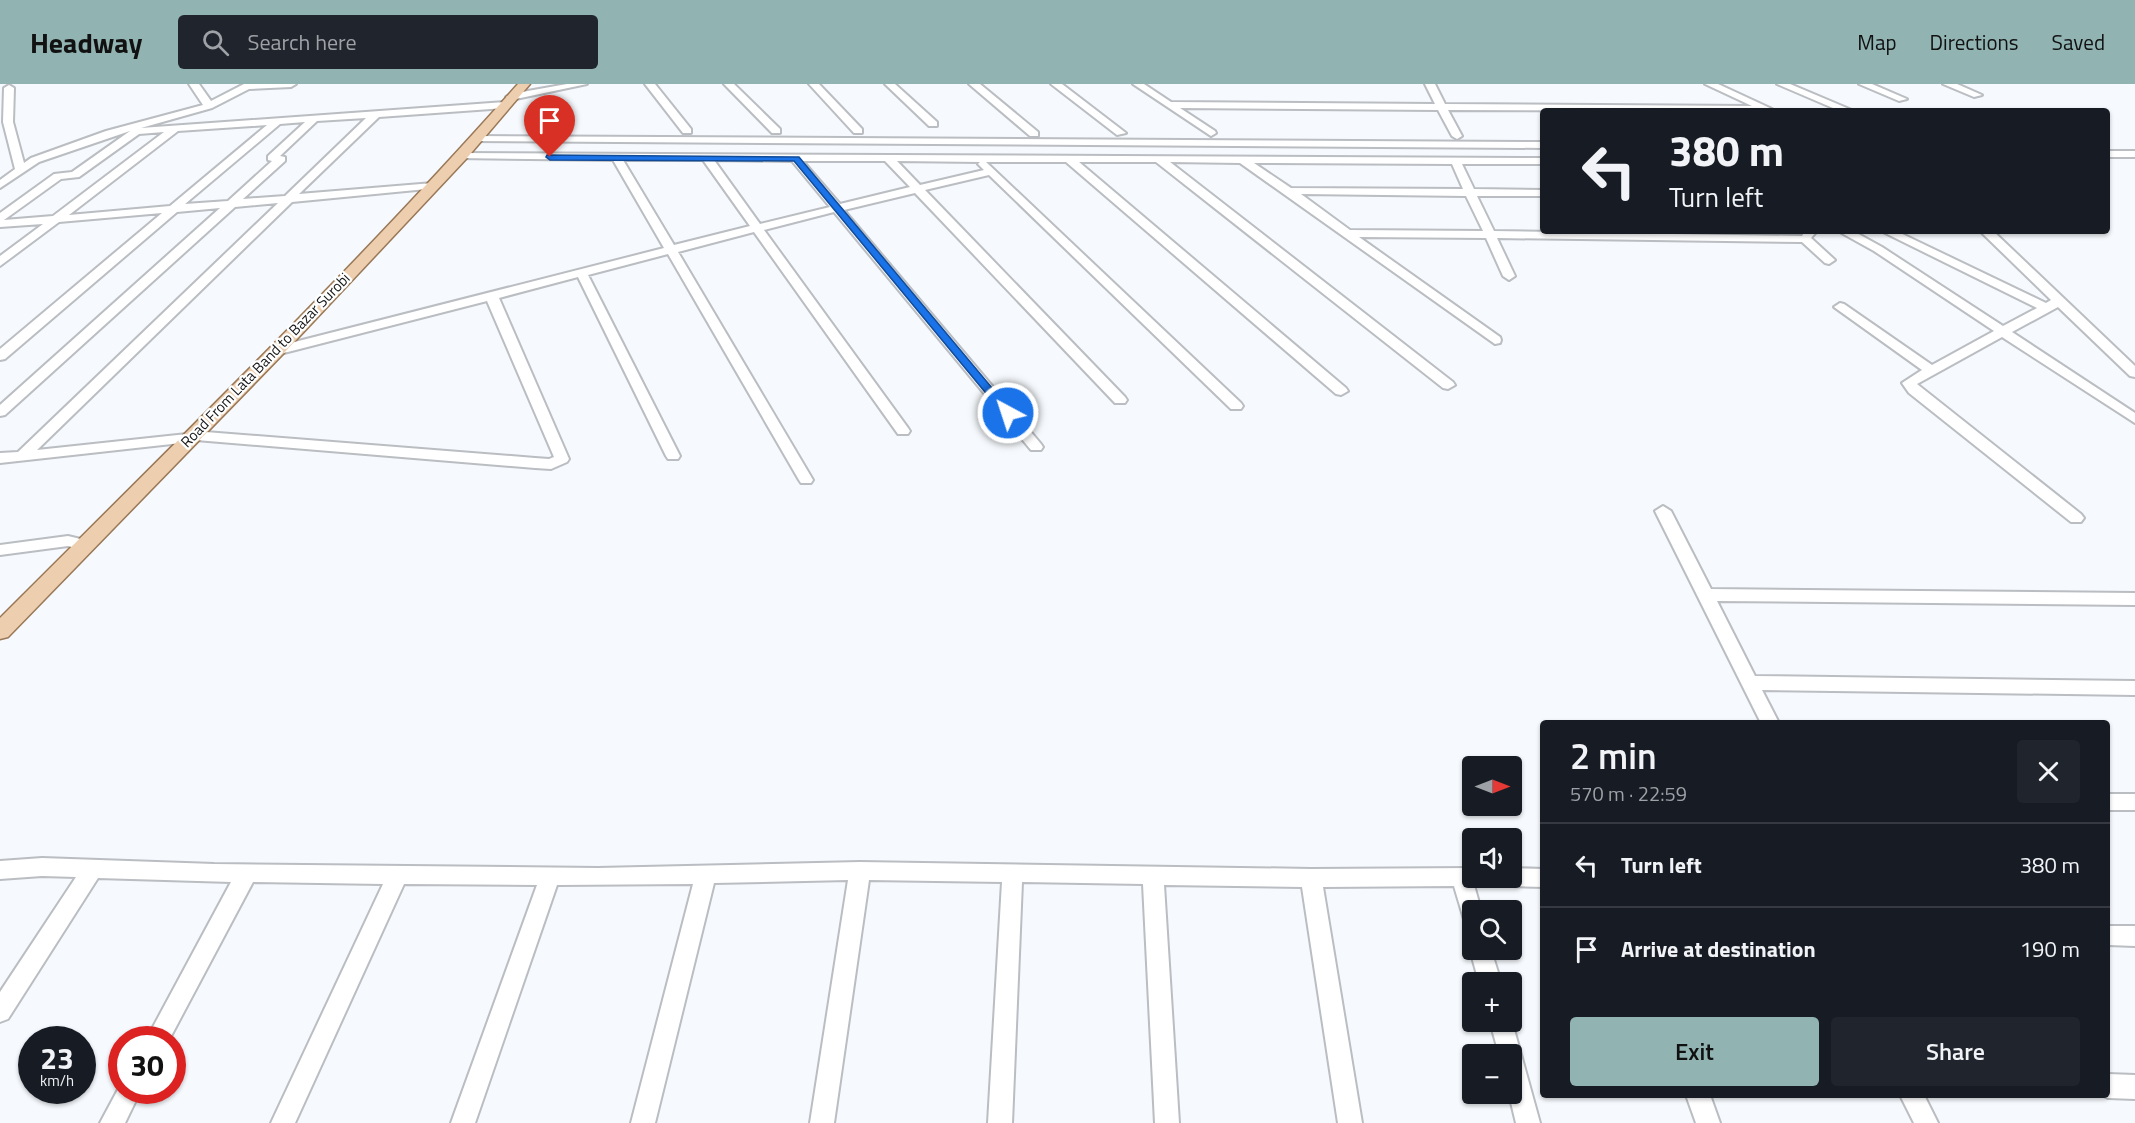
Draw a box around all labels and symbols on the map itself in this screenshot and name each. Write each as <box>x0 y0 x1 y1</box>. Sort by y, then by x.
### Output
pin <box>524 95 575 157</box>
street label: Road From Lata Band to Bazar Surobi <box>175 267 355 453</box>
position arrow <box>976 381 1040 445</box>
north arrow <box>1462 756 1522 816</box>
speed limit sign: 30 <box>108 1026 186 1104</box>

